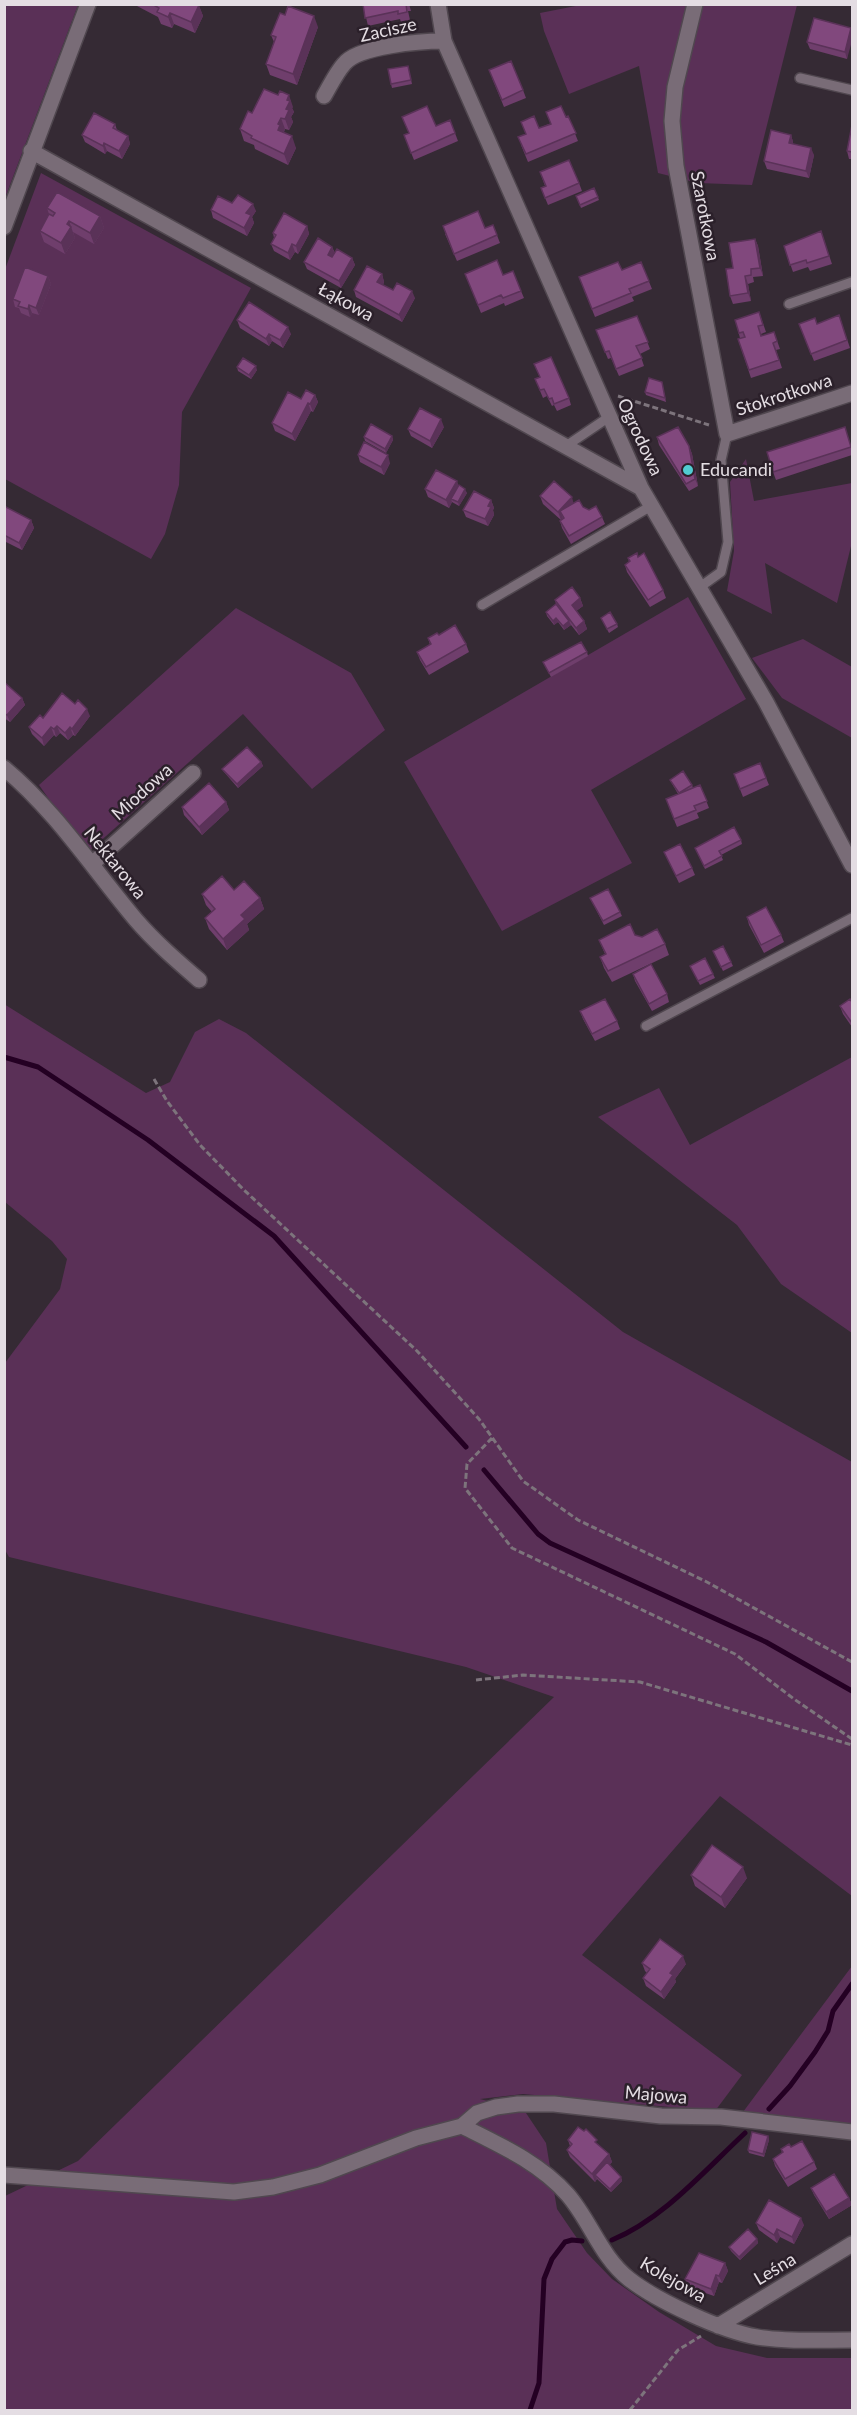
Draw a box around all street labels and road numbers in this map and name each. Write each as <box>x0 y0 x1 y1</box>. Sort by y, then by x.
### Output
street label: Zacisze <box>357 12 418 46</box>
street label: Szarotkowa <box>687 169 725 263</box>
street label: Łąkowa <box>315 277 378 325</box>
street label: Stokrotkowa <box>733 368 834 420</box>
street label: Ogrodowa <box>613 394 668 479</box>
street label: Miodowa <box>106 758 176 824</box>
street label: Nektarowa <box>80 822 152 903</box>
street label: Majowa <box>624 2080 688 2108</box>
street label: Leśna <box>750 2247 799 2289</box>
street label: Kolejowa <box>637 2251 710 2307</box>

